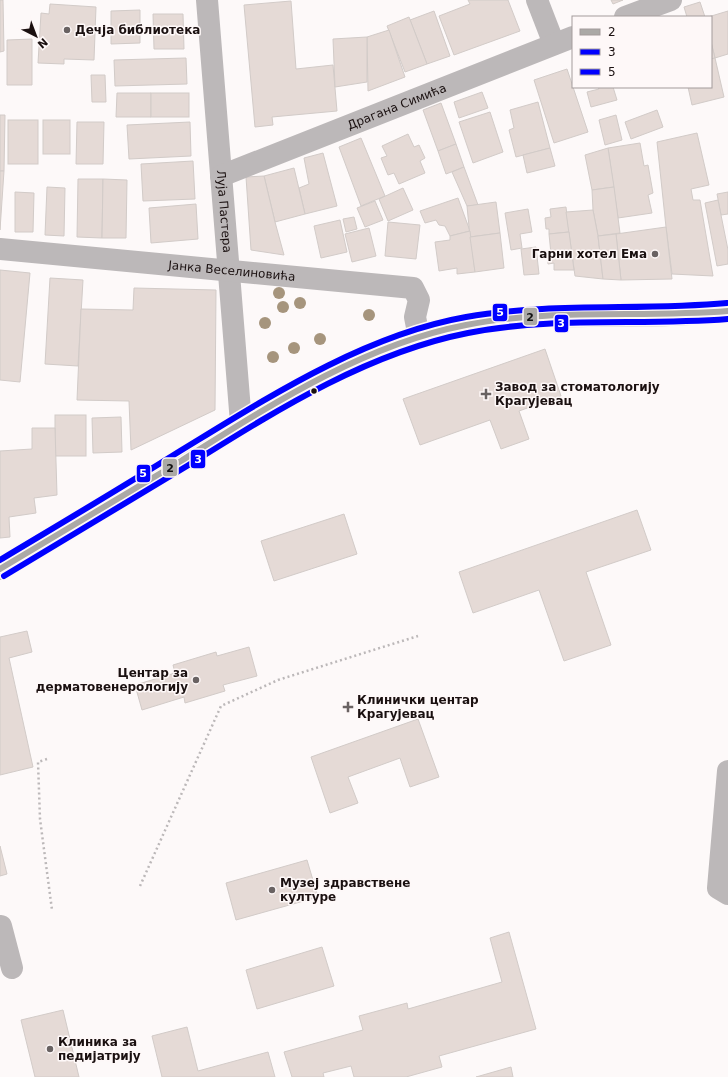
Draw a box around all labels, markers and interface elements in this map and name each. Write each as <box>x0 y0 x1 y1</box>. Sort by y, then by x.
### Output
north arrow <box>16 16 56 56</box>
legend <box>572 16 712 88</box>
place label: Дечја библиотека <box>75 23 200 37</box>
marker: Дечја библиотека <box>62 25 72 35</box>
text: 2 <box>608 25 616 39</box>
text: N <box>35 35 50 51</box>
text: 3 <box>608 45 616 59</box>
text: 5 <box>608 65 616 79</box>
street label: Драгана Симића <box>345 81 448 132</box>
street label: Луја Пастера <box>214 169 234 253</box>
place label: Гарни хотел Ема <box>532 247 647 261</box>
marker: Гарни хотел Ема <box>650 249 660 259</box>
street label: Јанка Веселиновића <box>167 258 296 284</box>
line badge: 5 <box>492 303 508 322</box>
text: 5 <box>496 306 504 319</box>
line badge: 2 <box>523 307 538 326</box>
text: 2 <box>526 311 534 324</box>
line badge: 3 <box>554 314 569 333</box>
text: 3 <box>557 317 565 330</box>
place label: Завод за стоматологију Крагујевац <box>495 380 660 408</box>
unlabelled marker <box>309 386 319 396</box>
marker: Завод за стоматологију Крагујевац <box>480 388 492 400</box>
line badge: 3 <box>190 449 206 469</box>
text: 3 <box>194 453 202 466</box>
line badge: 2 <box>162 458 178 477</box>
text: 2 <box>166 462 174 475</box>
line badge: 5 <box>136 464 151 483</box>
text: 5 <box>139 467 147 480</box>
place label: Центар за дерматовенерологију <box>36 666 188 694</box>
marker: Центар за дерматовенерологију <box>191 675 201 685</box>
place label: Клинички центар Крагујевац <box>357 693 479 721</box>
marker: Клинички центар Крагујевац <box>342 701 354 713</box>
place label: Музеј здравствене културе <box>280 876 410 904</box>
marker: Музеј здравствене културе <box>267 885 277 895</box>
place label: Клиника за педијатрију <box>58 1035 141 1063</box>
marker: Клиника за педијатрију <box>45 1044 55 1054</box>

